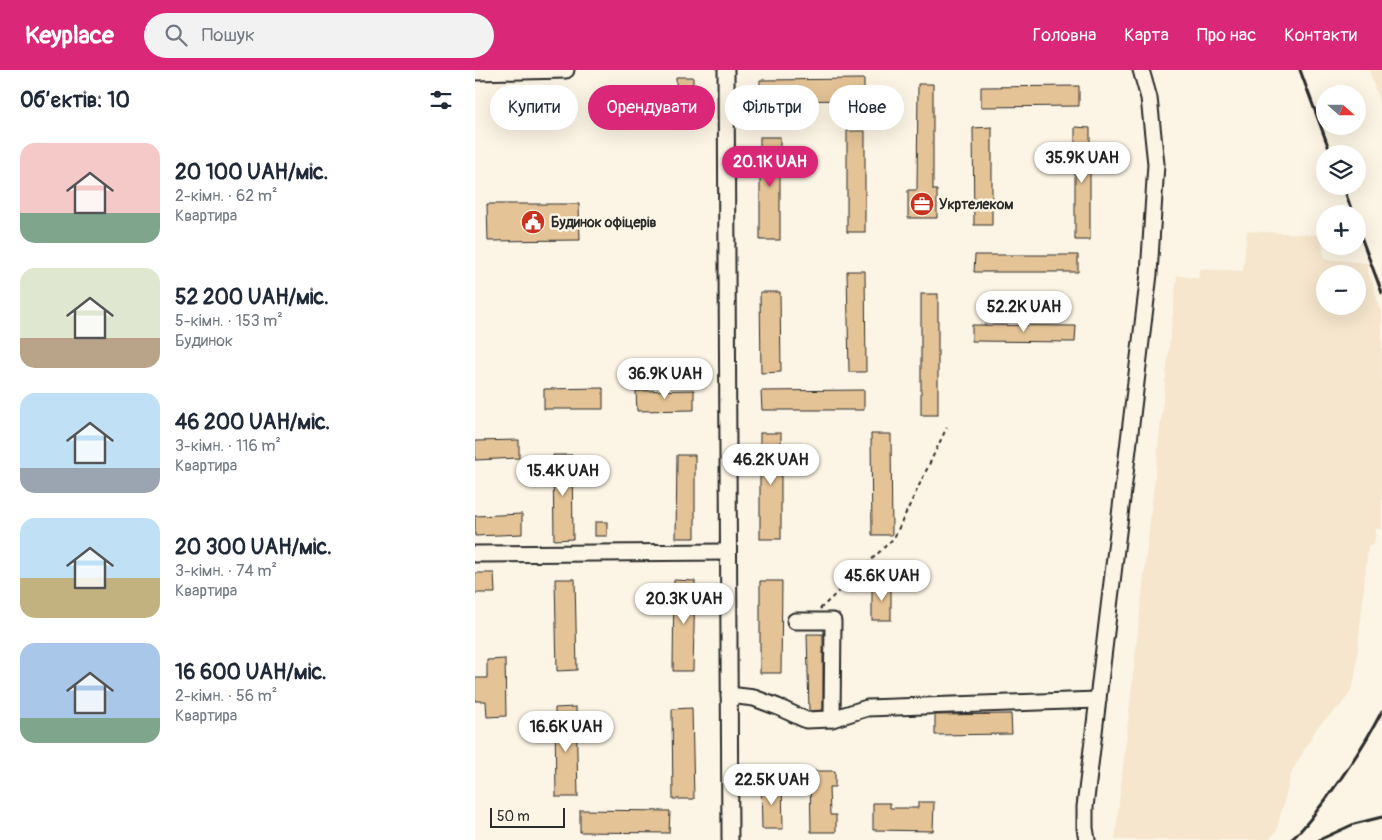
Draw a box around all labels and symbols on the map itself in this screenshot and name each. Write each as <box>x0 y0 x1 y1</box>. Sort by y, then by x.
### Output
north arrow <box>1316 85 1366 135</box>
pin: 35.9K UAH <box>1025 142 1139 184</box>
pin: 20.1K UAH <box>713 146 827 188</box>
office icon: Укртелеком <box>909 191 935 217</box>
place label: Укртелеком <box>939 196 1013 213</box>
public building icon: Будинок офіцерів <box>520 209 546 235</box>
place label: Будинок офіцерів <box>551 214 656 231</box>
pin: 52.2K UAH <box>967 290 1081 333</box>
pin: 36.9K UAH <box>608 358 722 400</box>
pin: 46.2K UAH <box>714 444 828 486</box>
pin: 15.4K UAH <box>506 454 620 497</box>
pin: 45.6K UAH <box>825 560 939 602</box>
pin: 20.3K UAH <box>627 582 741 625</box>
pin: 16.6K UAH <box>509 710 623 753</box>
pin: 22.5K UAH <box>715 764 829 806</box>
scale bar <box>490 805 565 828</box>

